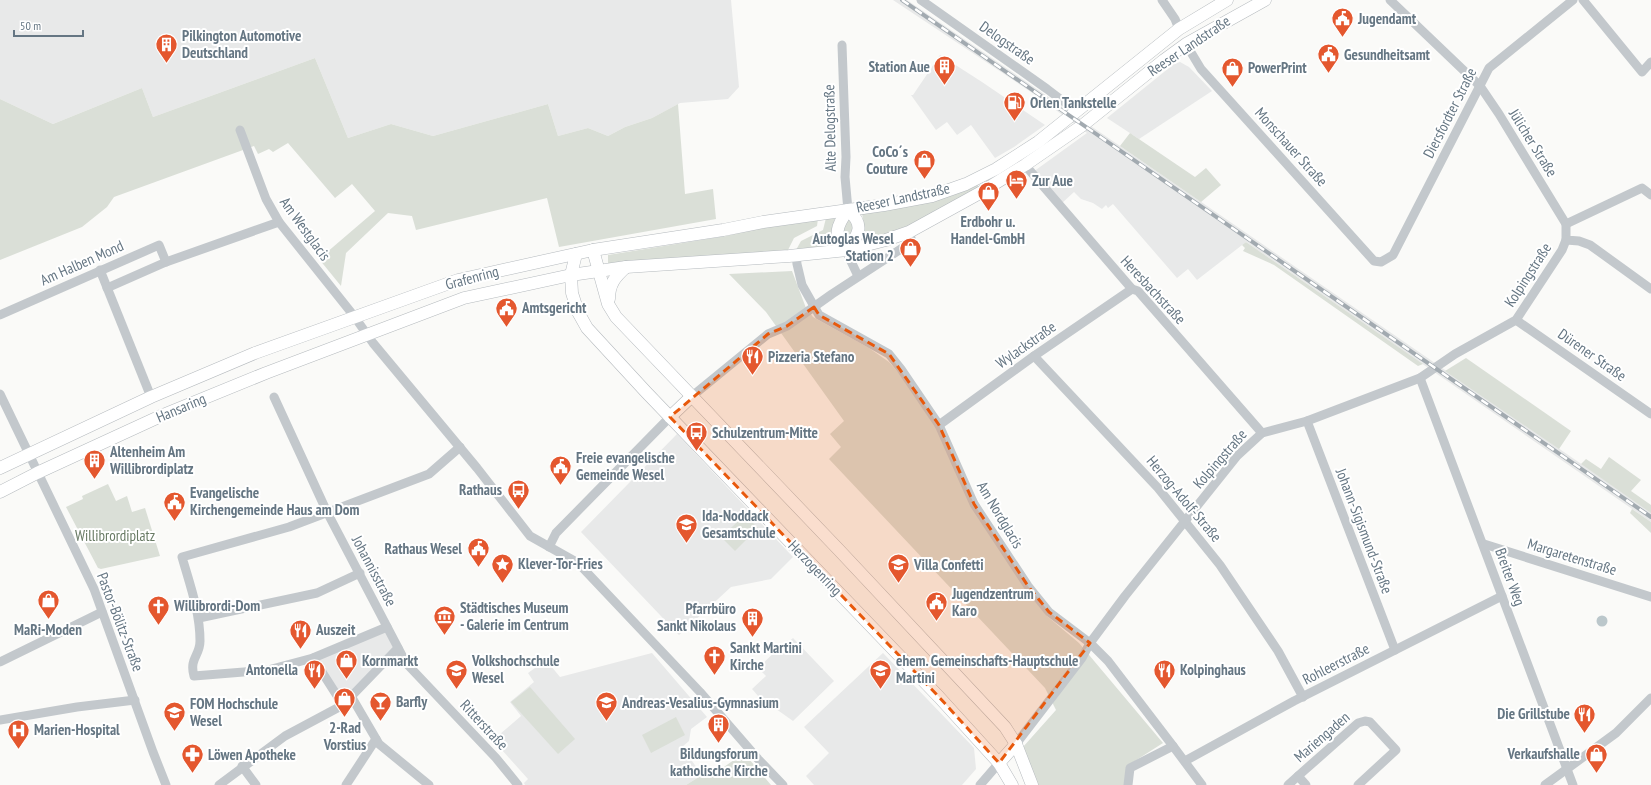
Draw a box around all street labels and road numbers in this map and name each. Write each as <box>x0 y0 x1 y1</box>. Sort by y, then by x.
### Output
street label: Reeser Landstraße <box>1144 11 1234 80</box>
street label: Delogstraße <box>976 17 1039 69</box>
street label: Diersfordter Straße <box>1419 64 1480 161</box>
street label: Alte Delogstraße <box>819 84 840 172</box>
street label: Monschauer Straße <box>1251 103 1332 190</box>
street label: Jülicher Straße <box>1505 104 1562 180</box>
street label: Reeser Landstraße <box>854 178 952 217</box>
street label: Am Westglacis <box>276 193 335 264</box>
street label: Am Halben Mond <box>37 236 126 289</box>
street label: Kolpingstraße <box>1500 239 1555 310</box>
street label: Heresbachstraße <box>1117 251 1190 328</box>
street label: Grafenring <box>443 261 501 294</box>
street label: Wylackstraße <box>992 317 1059 372</box>
street label: Dürener Straße <box>1555 324 1630 385</box>
street label: Hansaring <box>153 389 209 426</box>
street label: Kolpingstraße <box>1189 425 1251 492</box>
street label: Herzog-Adolf-Straße <box>1143 452 1226 546</box>
street label: Johann-Sigismund-Straße <box>1331 465 1397 596</box>
street label: Am Nordglacis <box>973 478 1028 552</box>
street label: Johannisstraße <box>348 531 401 609</box>
street label: Margaretenstraße <box>1525 534 1619 579</box>
street label: Herzogenring <box>784 536 846 599</box>
street label: Breiter Weg <box>1491 545 1530 608</box>
street label: Pastor-Bölitz-Straße <box>93 570 148 674</box>
street label: Rohleerstraße <box>1299 639 1372 688</box>
street label: Ritterstraße <box>456 696 512 754</box>
street label: Mariengaden <box>1290 707 1353 766</box>

